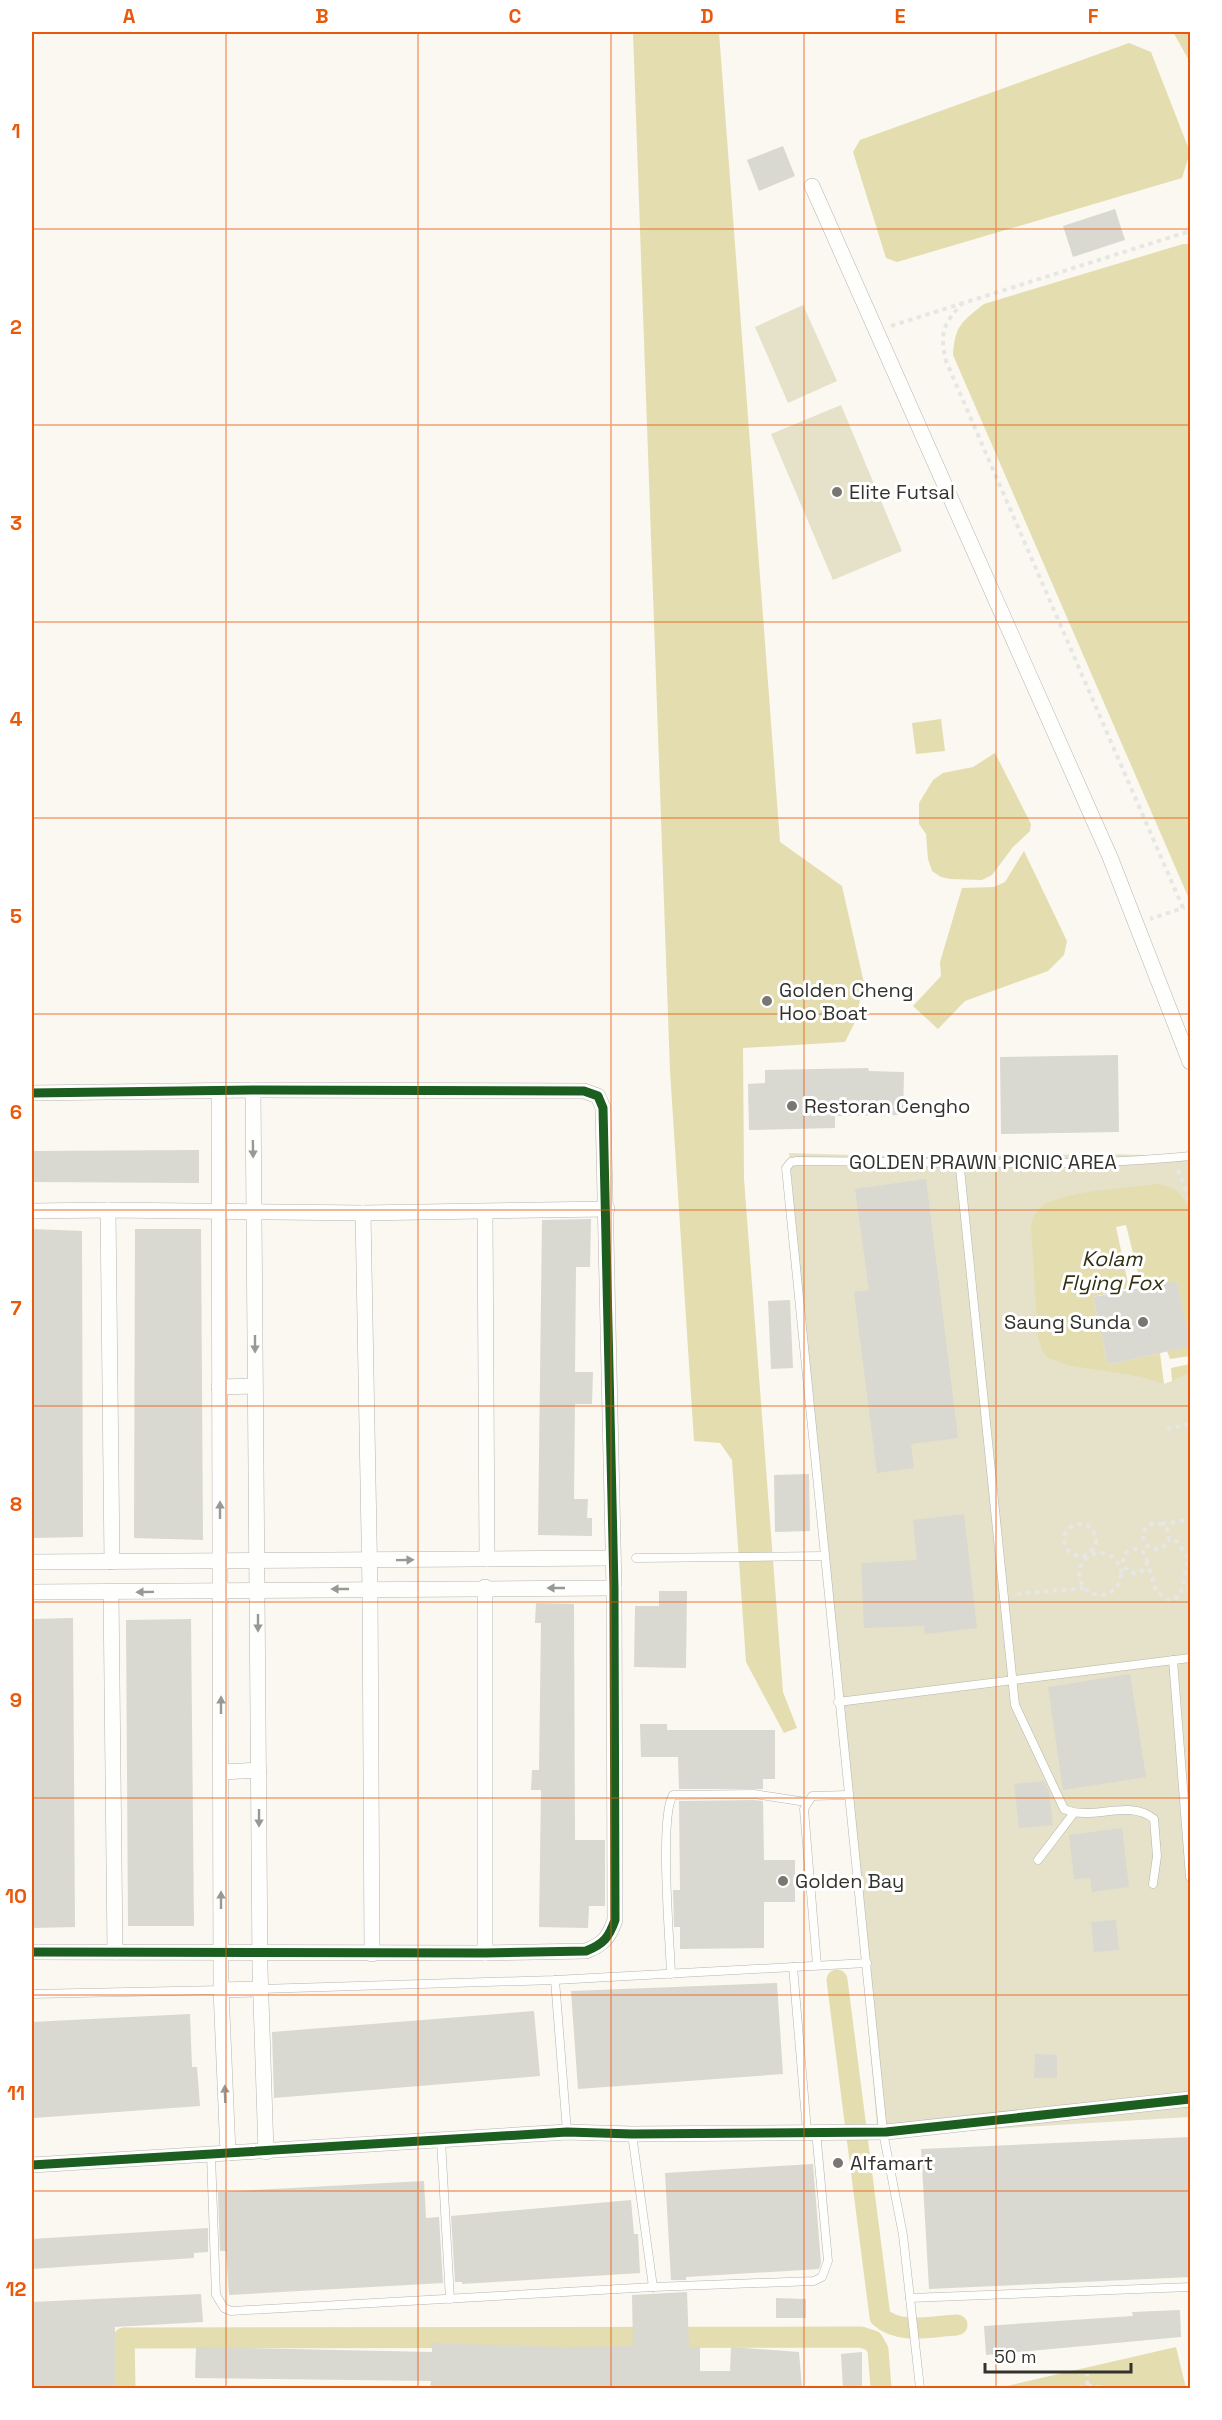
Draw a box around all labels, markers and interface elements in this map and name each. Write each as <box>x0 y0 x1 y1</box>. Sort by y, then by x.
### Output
text: A <box>123 3 136 29</box>
text: B <box>315 3 329 29</box>
text: C <box>509 3 522 29</box>
text: D <box>700 3 714 29</box>
text: E <box>894 3 906 29</box>
text: F <box>1088 3 1099 29</box>
text: 1 <box>11 118 21 144</box>
text: 2 <box>10 314 22 340</box>
place label: Elite Futsal <box>849 479 955 505</box>
marker: Elite Futsal <box>830 485 844 499</box>
text: 3 <box>10 510 22 536</box>
text: 4 <box>10 706 23 732</box>
text: 5 <box>10 903 22 929</box>
place label: Golden Cheng Hoo Boat <box>779 977 914 1026</box>
marker: Golden Cheng Hoo Boat <box>760 994 774 1008</box>
place label: Restoran Cengho <box>804 1093 970 1119</box>
text: 6 <box>10 1099 22 1125</box>
marker: Restoran Cengho <box>785 1099 799 1113</box>
one-way arrow <box>248 1139 258 1158</box>
street label: GOLDEN PRAWN PICNIC AREA <box>849 1149 1117 1175</box>
water label: Kolam Flying Fox <box>1061 1245 1166 1296</box>
text: 7 <box>10 1295 22 1321</box>
place label: Saung Sunda <box>1004 1309 1131 1335</box>
marker: Saung Sunda <box>1136 1315 1150 1329</box>
one-way arrow <box>250 1334 260 1353</box>
text: 8 <box>10 1491 22 1517</box>
one-way arrow <box>215 1500 225 1519</box>
one-way arrow <box>395 1555 414 1565</box>
one-way arrow <box>546 1583 565 1593</box>
one-way arrow <box>330 1584 349 1594</box>
one-way arrow <box>135 1587 154 1596</box>
one-way arrow <box>253 1613 263 1632</box>
text: 9 <box>10 1687 22 1713</box>
one-way arrow <box>216 1695 226 1714</box>
one-way arrow <box>254 1808 264 1827</box>
place label: Golden Bay <box>795 1868 904 1894</box>
marker: Golden Bay <box>776 1874 790 1888</box>
text: 10 <box>5 1883 27 1909</box>
one-way arrow <box>216 1890 226 1909</box>
text: 11 <box>7 2080 25 2106</box>
one-way arrow <box>221 2085 230 2104</box>
place label: Alfamart <box>850 2150 933 2176</box>
marker: Alfamart <box>831 2156 845 2170</box>
text: 12 <box>6 2276 27 2302</box>
scale bar <box>985 2336 1130 2374</box>
text: 50 m <box>994 2345 1036 2368</box>

